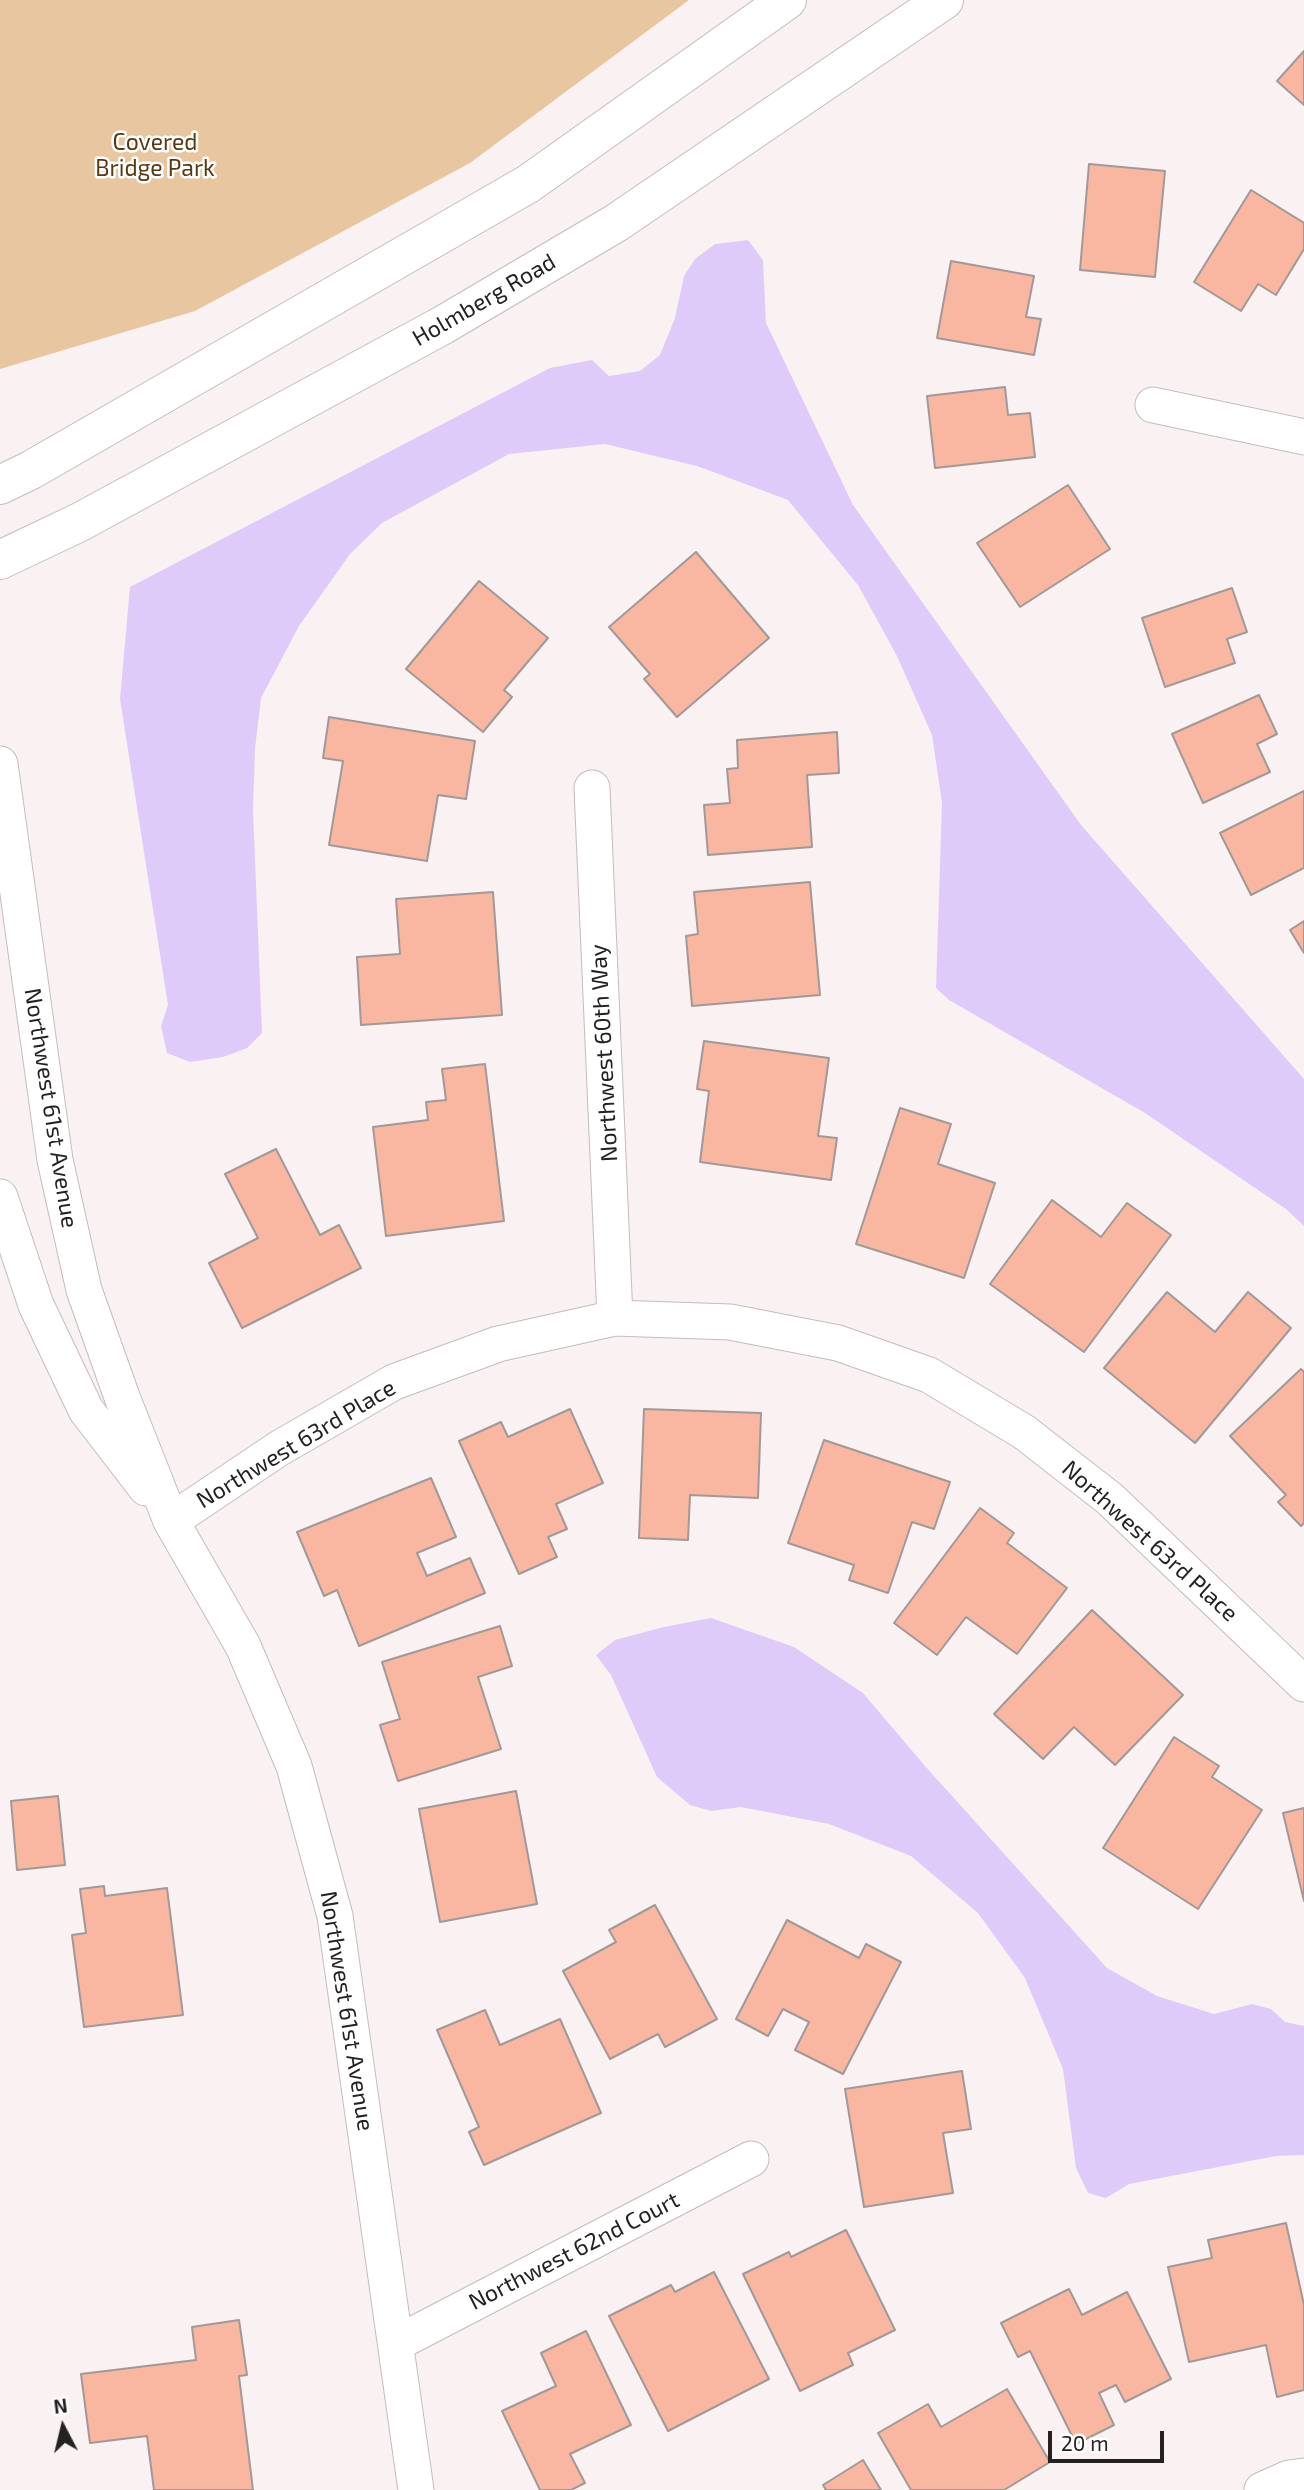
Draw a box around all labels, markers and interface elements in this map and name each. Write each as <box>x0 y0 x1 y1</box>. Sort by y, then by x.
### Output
park label: Covered Bridge Park <box>95 128 215 182</box>
street label: Holmberg Road <box>407 248 561 352</box>
street label: Northwest 60th Way <box>585 943 623 1163</box>
street label: Northwest 61st Avenue <box>18 986 84 1230</box>
street label: Northwest 63rd Place <box>192 1374 400 1514</box>
street label: Northwest 63rd Place <box>1056 1455 1244 1627</box>
street label: Northwest 61st Avenue <box>314 1889 380 2133</box>
street label: Northwest 62nd Court <box>464 2186 684 2316</box>
north arrow <box>28 2392 98 2462</box>
text: N <box>52 2393 69 2418</box>
scale bar <box>1052 2416 1168 2460</box>
text: 20 m <box>1061 2430 1109 2455</box>

